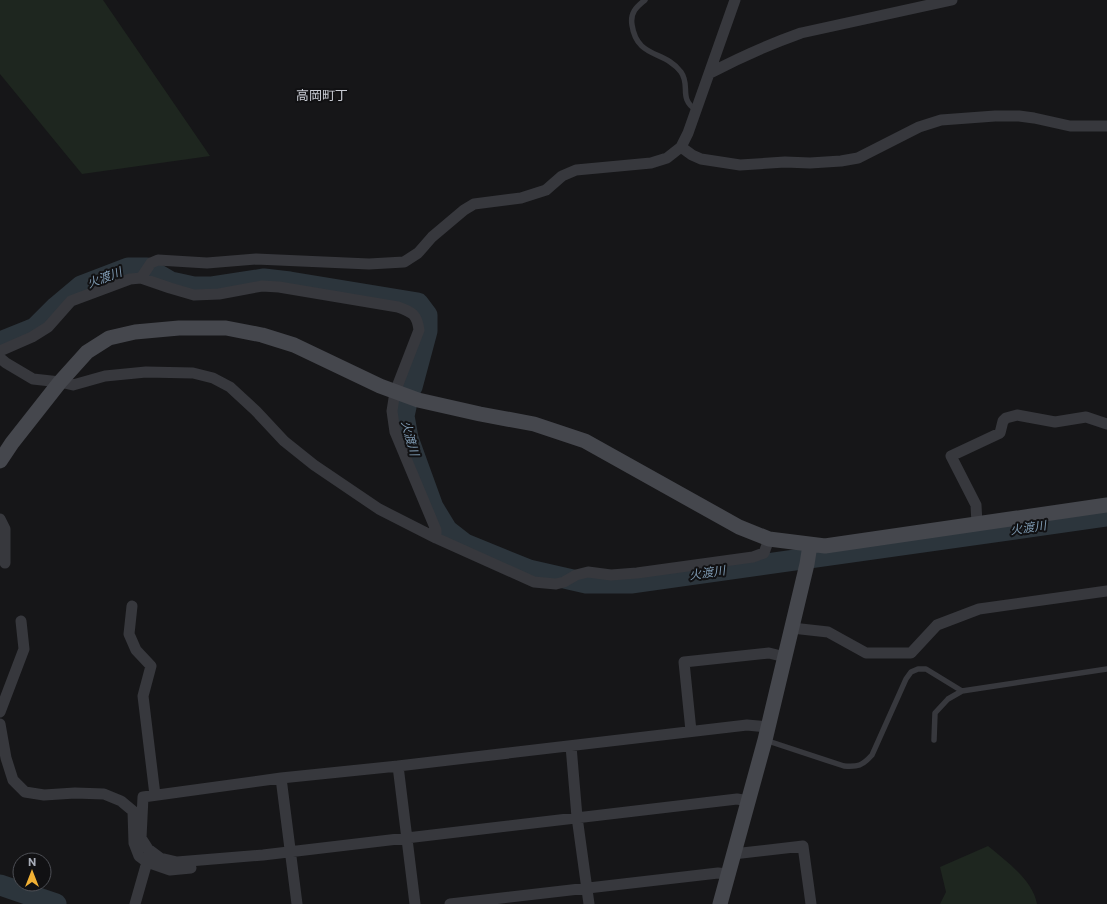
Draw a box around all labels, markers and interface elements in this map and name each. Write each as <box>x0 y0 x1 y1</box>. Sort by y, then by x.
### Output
district label: 高岡町丁 <box>296 87 348 103</box>
water label: 火渡川 <box>85 263 125 290</box>
water label: 火渡川 <box>400 419 423 459</box>
water label: 火渡川 <box>1009 517 1049 536</box>
water label: 火渡川 <box>688 562 728 581</box>
north arrow <box>12 852 52 892</box>
text: N <box>28 855 36 868</box>

